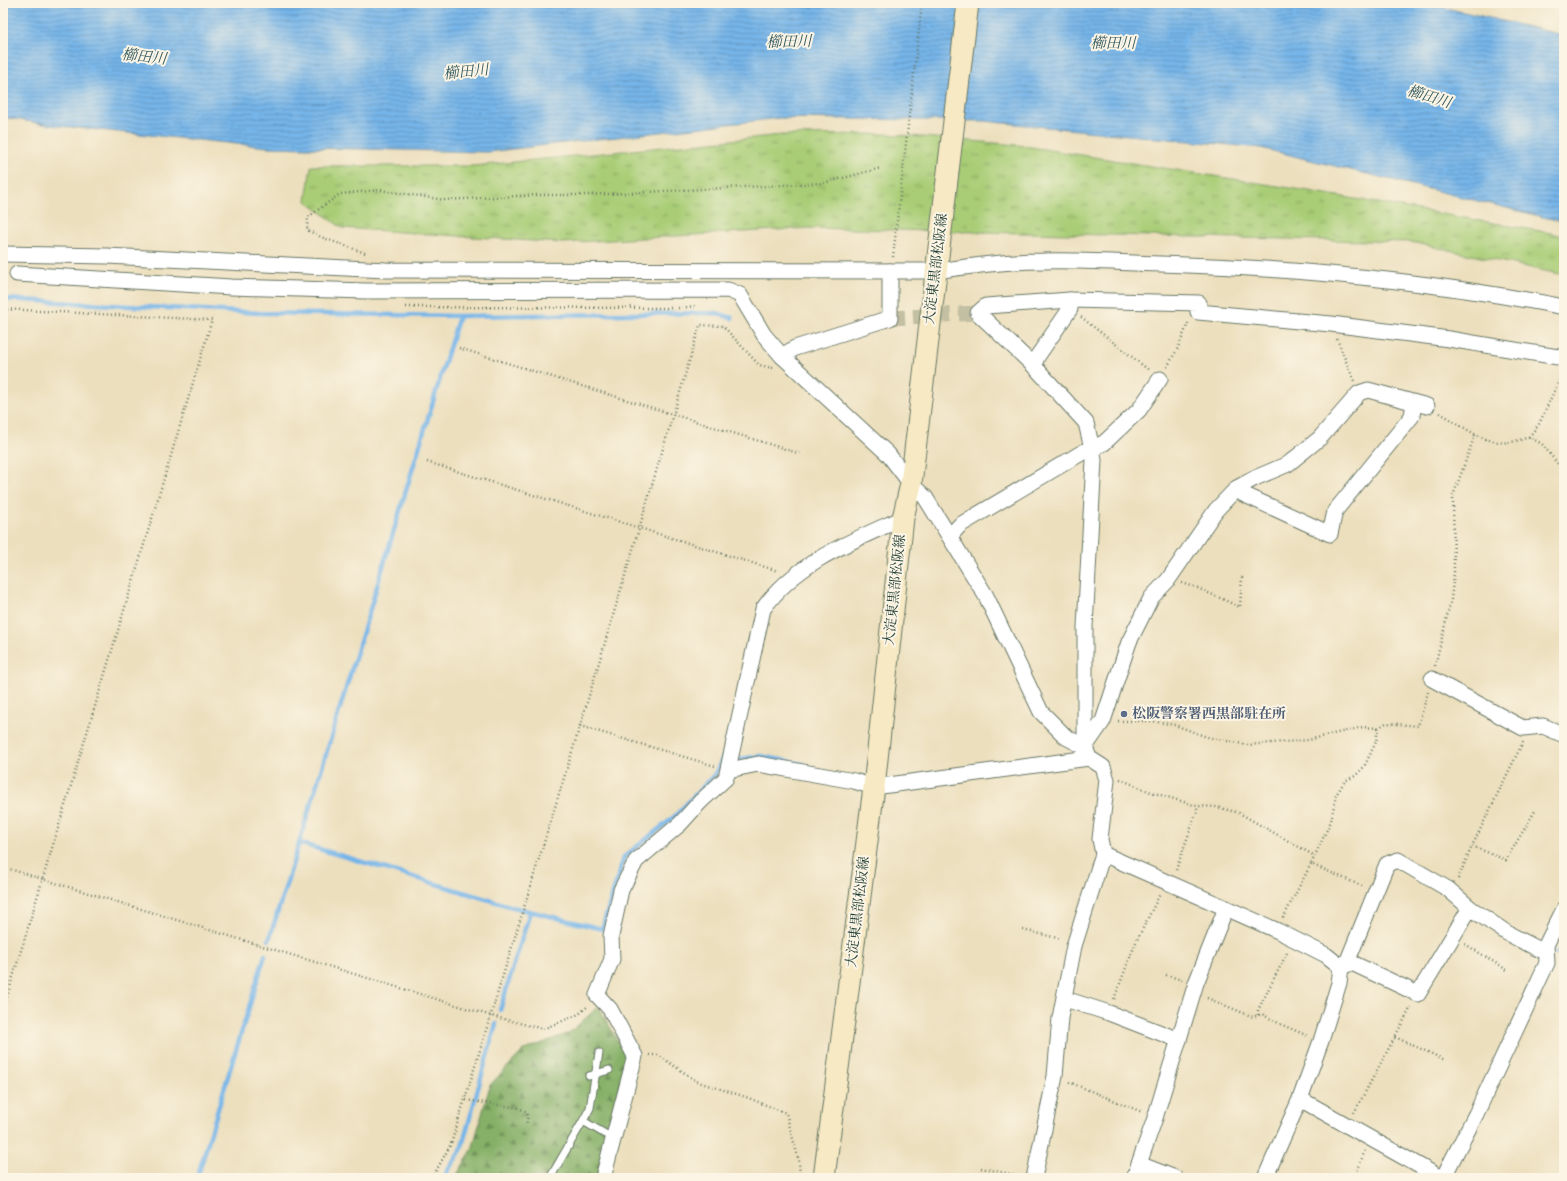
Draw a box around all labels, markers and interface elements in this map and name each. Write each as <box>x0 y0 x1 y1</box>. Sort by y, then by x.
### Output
water label: 櫛田川 <box>766 32 814 52</box>
water label: 櫛田川 <box>1090 34 1137 53</box>
water label: 櫛田川 <box>121 45 169 69</box>
water label: 櫛田川 <box>443 60 491 84</box>
water label: 櫛田川 <box>1405 81 1455 113</box>
street label: 大淀東黒部松阪線 <box>920 212 952 326</box>
street label: 大淀東黒部松阪線 <box>880 533 910 647</box>
place label: 松阪警察署西黒部駐在所 <box>1132 705 1286 723</box>
marker: 松阪警察署西黒部駐在所 <box>1119 709 1129 719</box>
street label: 大淀東黒部松阪線 <box>842 855 874 969</box>

